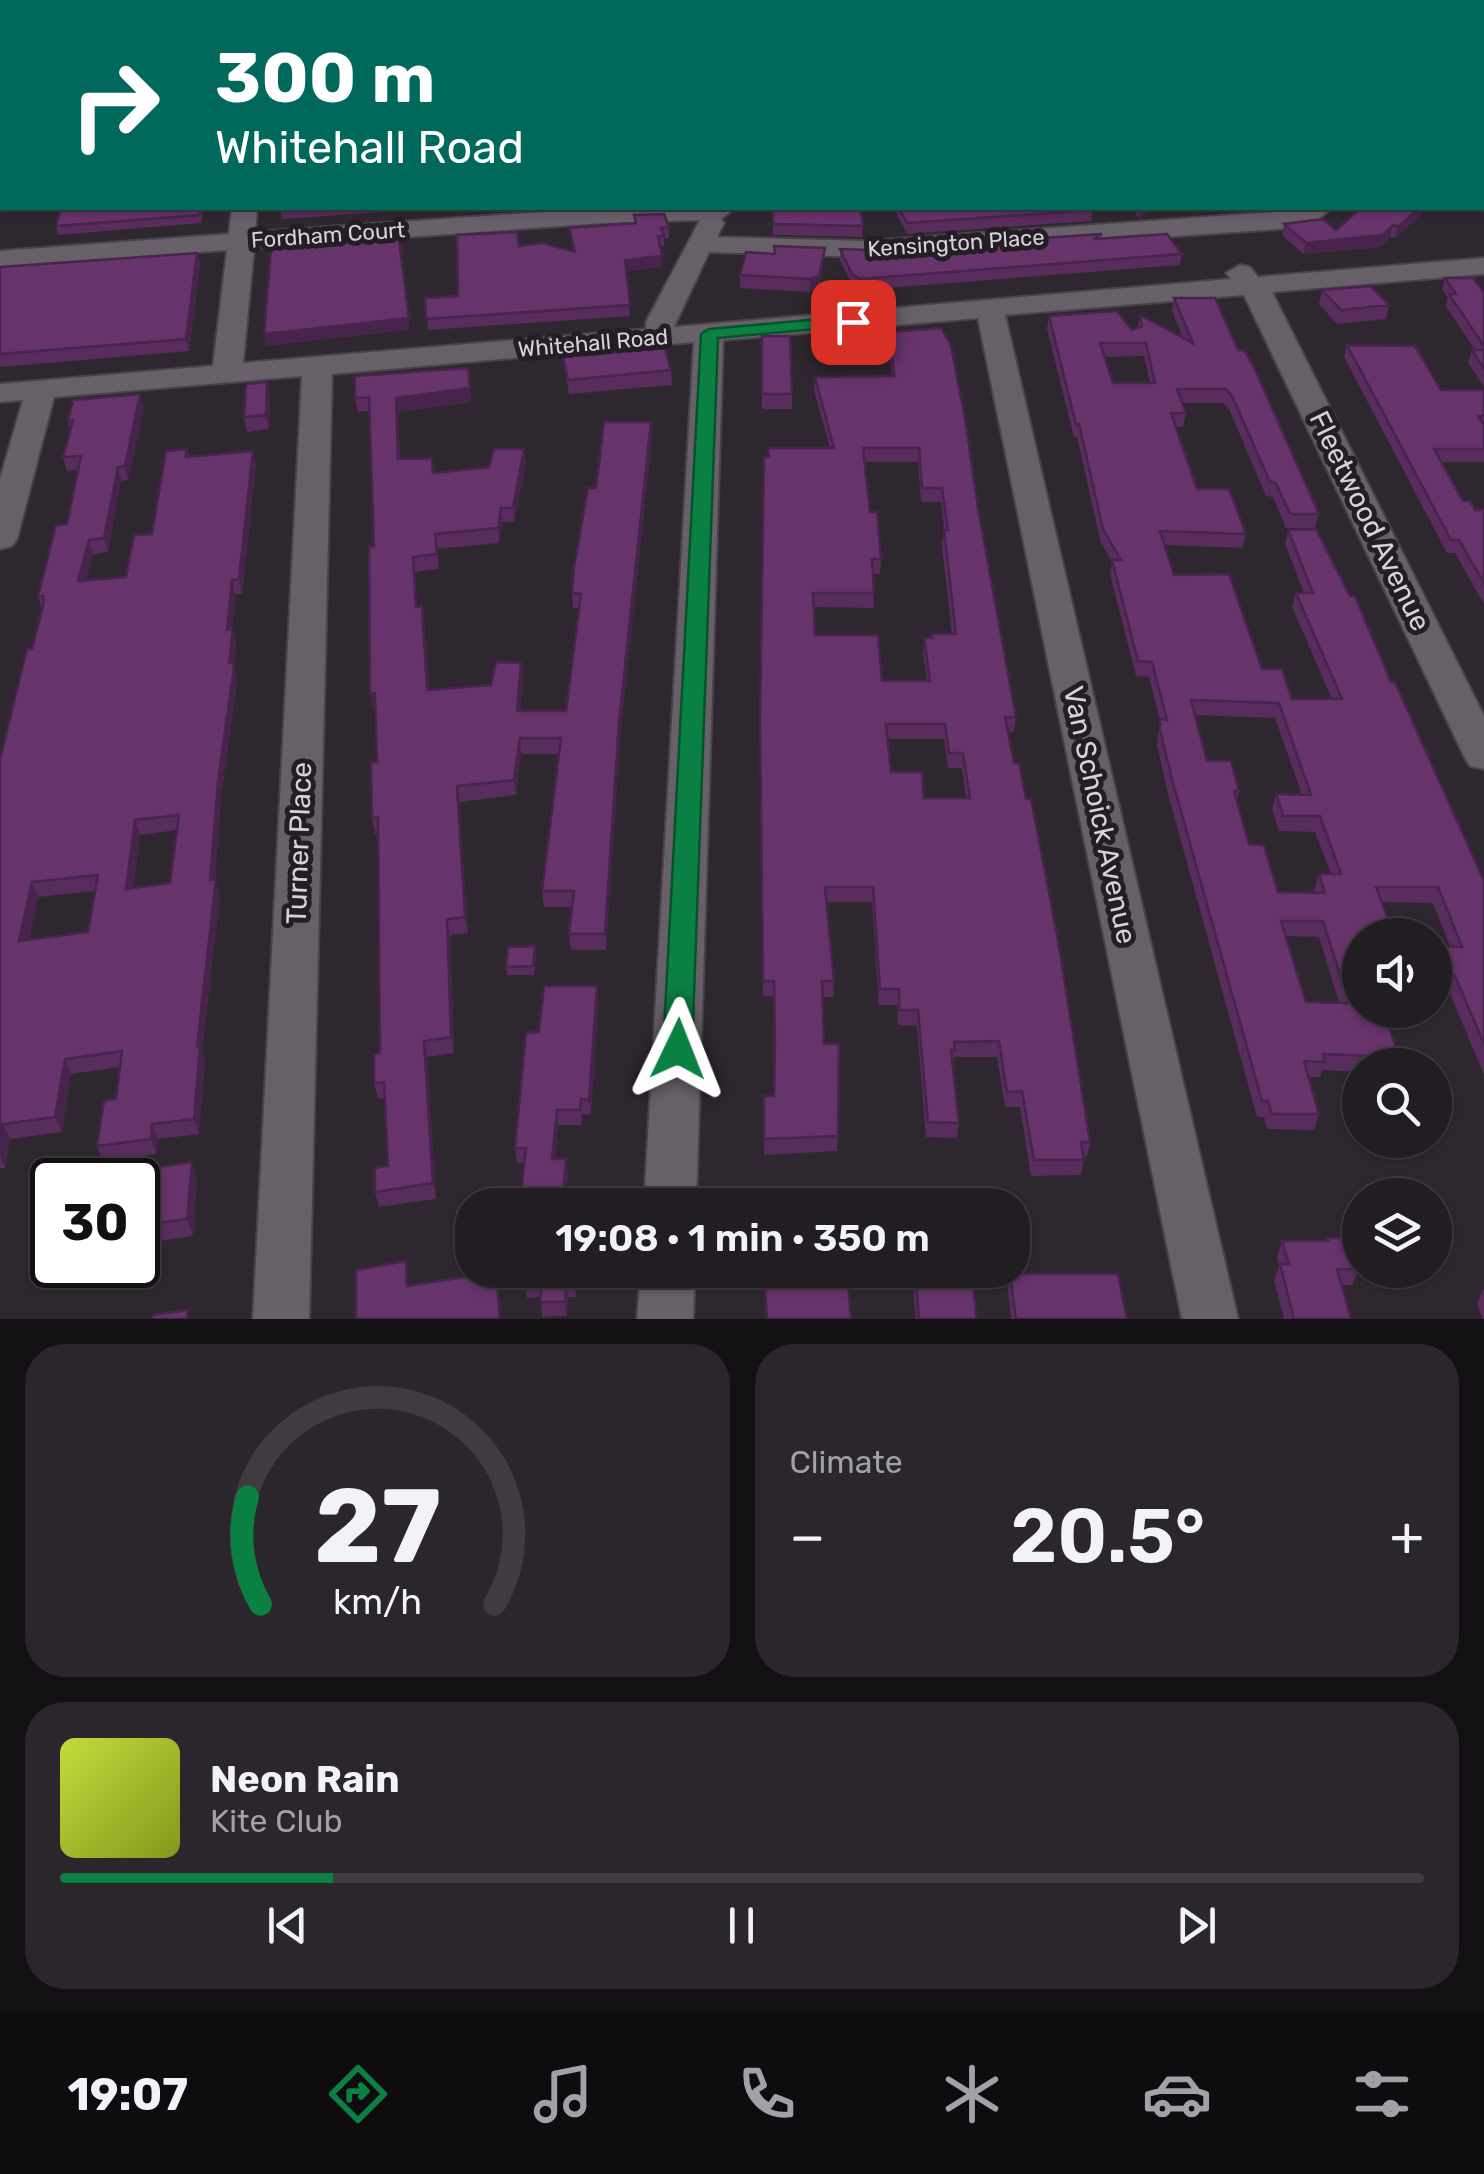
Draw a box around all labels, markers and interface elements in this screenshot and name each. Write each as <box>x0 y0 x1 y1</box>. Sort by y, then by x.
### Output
text: 300 m <box>215 37 435 120</box>
icon: right <box>50 40 180 170</box>
text: Whitehall Road <box>215 121 524 174</box>
street label: Fordham Court <box>250 216 406 254</box>
street label: Kensington Place <box>867 223 1045 263</box>
pin <box>811 280 896 365</box>
icon: arrive <box>826 295 881 350</box>
street label: Whitehall Road <box>517 323 669 363</box>
street label: Fleetwood Avenue <box>1302 406 1438 636</box>
street label: Van Schoick Avenue <box>1057 683 1143 947</box>
street label: Turner Place <box>280 761 318 925</box>
map controls <box>1342 918 1452 1288</box>
button: sound <box>1342 918 1452 1028</box>
position arrow <box>626 997 730 1101</box>
button: search <box>1342 1048 1452 1158</box>
speed limit sign: 30 <box>30 1158 160 1288</box>
button: layers <box>1342 1178 1452 1288</box>
text: 19:08 · 1 min · 350 m <box>555 1215 930 1261</box>
text: Climate <box>790 1443 903 1481</box>
text: 27 <box>314 1465 441 1588</box>
text: 20.5° <box>1010 1492 1205 1581</box>
text: − <box>790 1504 825 1569</box>
text: + <box>1390 1504 1424 1569</box>
text: km/h <box>333 1581 422 1623</box>
text: Neon Rain <box>210 1756 400 1802</box>
text: Kite Club <box>210 1802 343 1840</box>
icon: previous <box>260 1898 315 1953</box>
icon: pause <box>714 1898 769 1953</box>
icon: next <box>1169 1898 1224 1953</box>
icon: directions <box>323 2059 393 2129</box>
icon: music <box>528 2059 598 2129</box>
icon: phone <box>732 2059 802 2129</box>
icon: climate <box>937 2059 1007 2129</box>
icon: car <box>1142 2059 1212 2129</box>
icon: filters <box>1347 2059 1417 2129</box>
text: 19:07 <box>67 2068 188 2121</box>

